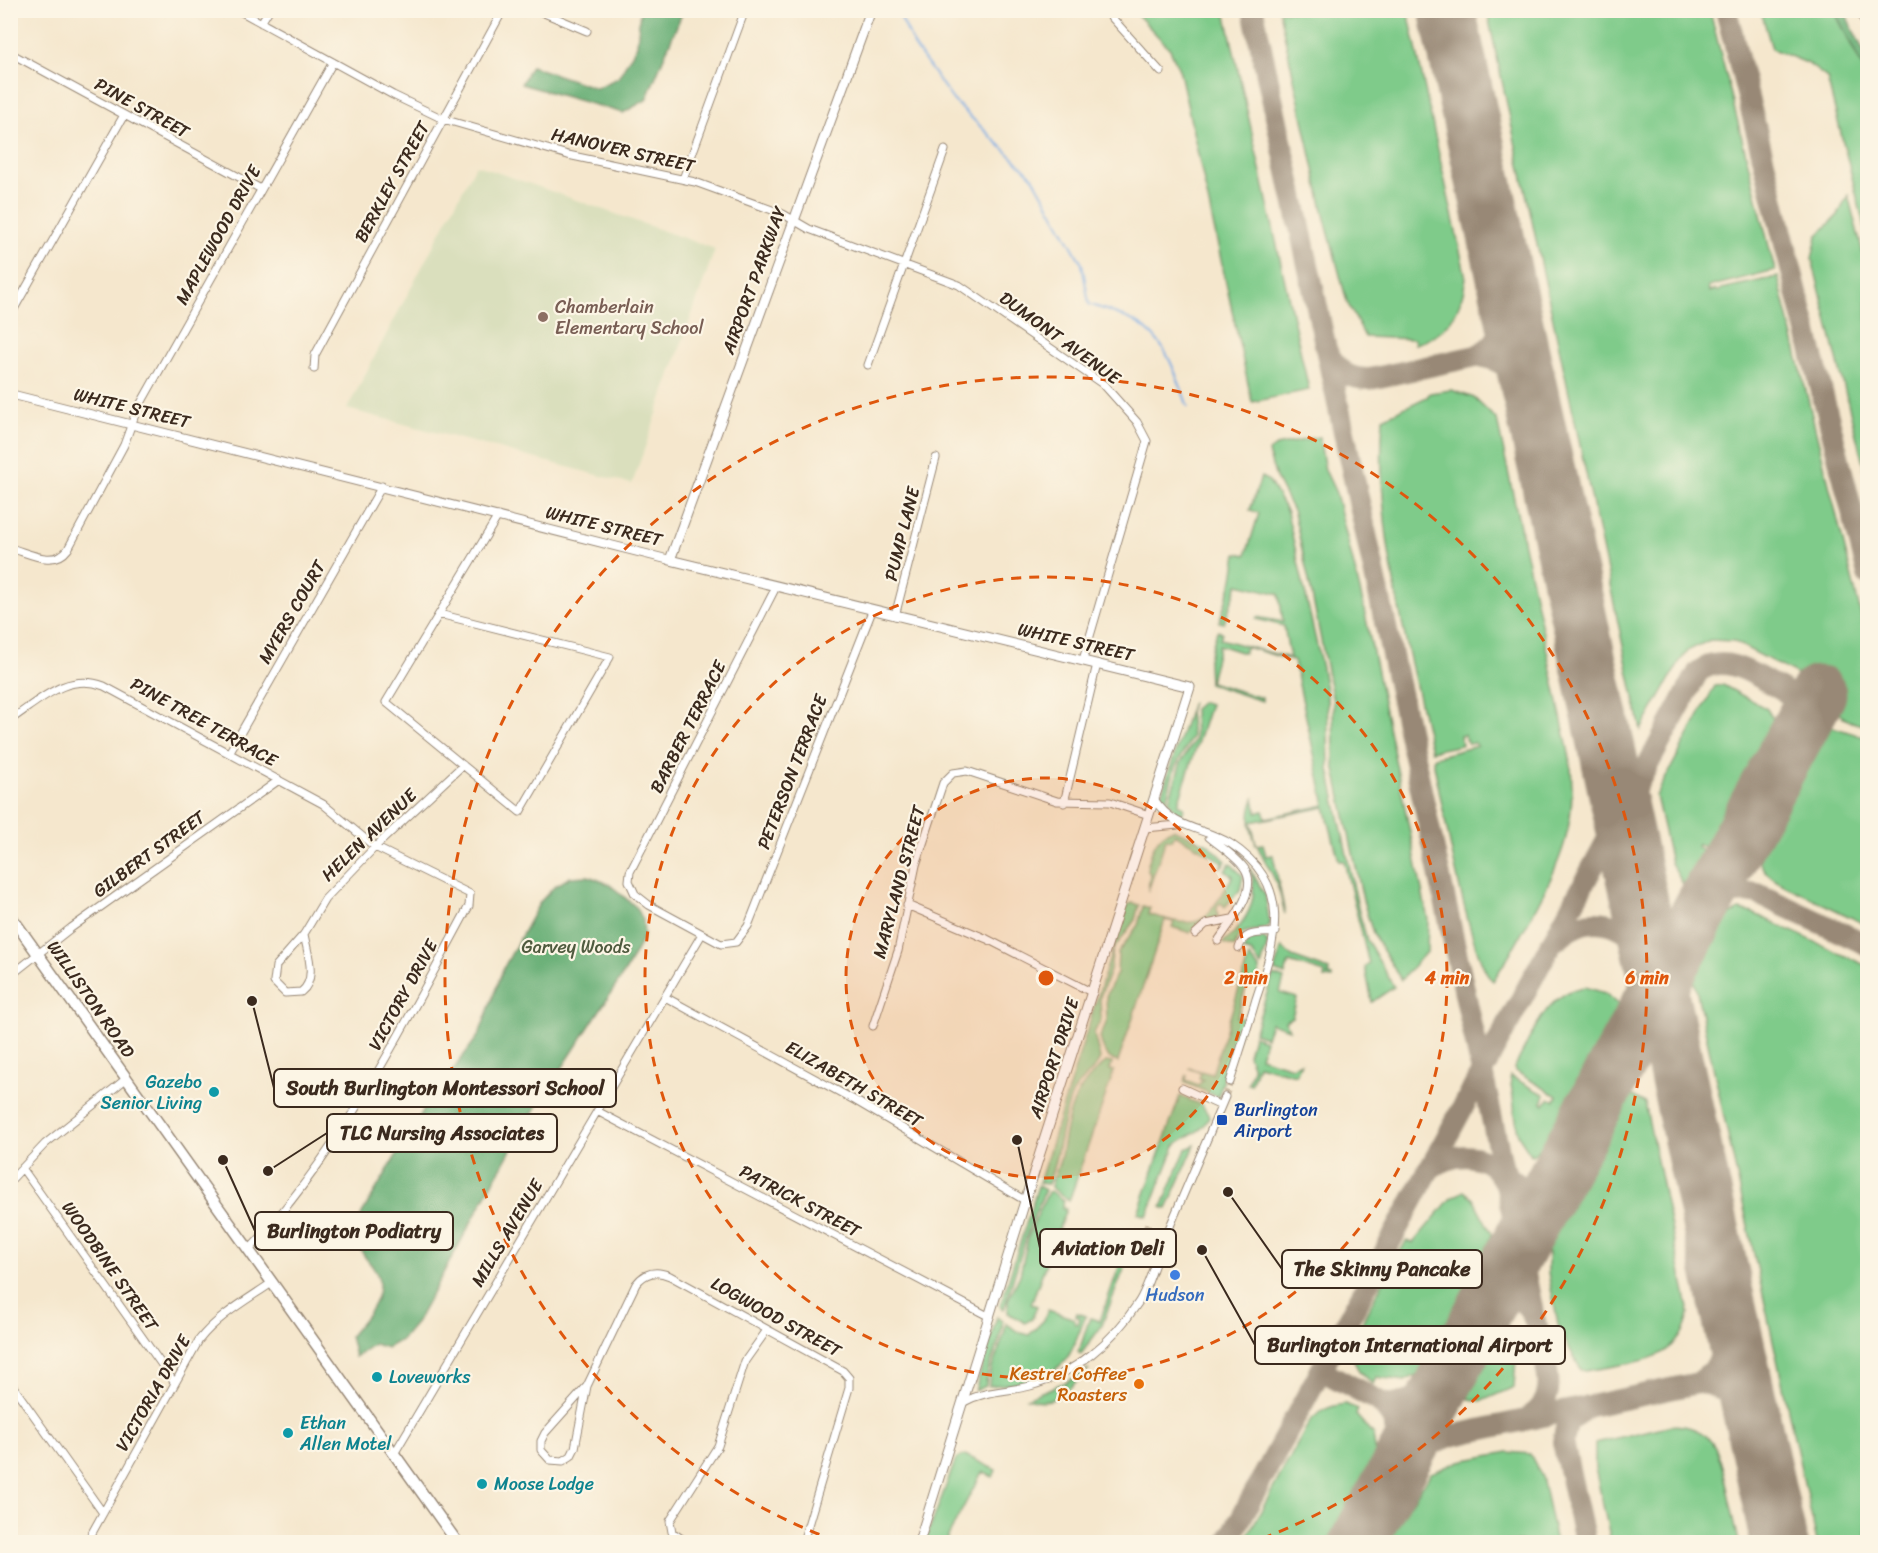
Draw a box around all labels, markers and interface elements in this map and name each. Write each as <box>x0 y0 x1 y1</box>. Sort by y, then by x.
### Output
street label: PINE STREET <box>88 69 197 148</box>
street label: BERKLEY STREET <box>345 114 439 249</box>
street label: HANOVER STREET <box>548 118 699 182</box>
street label: MAPLEWOOD DRIVE <box>166 158 270 311</box>
street label: AIRPORT PARKWAY <box>712 200 796 360</box>
street label: DUMONT AVENUE <box>992 283 1128 394</box>
place label: Chamberlain Elementary School <box>555 291 704 344</box>
marker: Chamberlain Elementary School <box>536 310 550 324</box>
street label: WHITE STREET <box>70 378 195 438</box>
street label: PUMP LANE <box>875 483 929 584</box>
street label: WHITE STREET <box>542 496 667 556</box>
street label: MYERS COURT <box>249 553 335 670</box>
street label: WHITE STREET <box>1014 613 1138 671</box>
street label: BARBER TERRACE <box>641 654 736 799</box>
street label: PINE TREE TERRACE <box>125 668 284 776</box>
street label: PETERSON TERRACE <box>748 689 837 854</box>
street label: HELEN AVENUE <box>313 780 425 890</box>
street label: GILBERT STREET <box>86 801 213 906</box>
street label: MARYLAND STREET <box>863 801 935 962</box>
park label: Garvey Woods <box>522 931 631 963</box>
street label: WILLISTON ROAD <box>38 933 144 1065</box>
street label: VICTORY DRIVE <box>359 933 447 1057</box>
text: 2 min <box>1223 962 1268 994</box>
text: 4 min <box>1424 962 1470 994</box>
text: 6 min <box>1624 962 1669 994</box>
centre of rings <box>1036 968 1056 988</box>
street label: AIRPORT DRIVE <box>1019 993 1089 1123</box>
street label: ELIZABETH STREET <box>779 1032 930 1137</box>
place label: Gazebo Senior Living <box>100 1066 202 1119</box>
callout: South Burlington Montessori School <box>274 1069 616 1107</box>
text: South Burlington Montessori School <box>285 1071 605 1106</box>
marker: Gazebo Senior Living <box>207 1085 221 1099</box>
place label: Burlington Airport <box>1233 1094 1318 1147</box>
marker: Burlington Airport <box>1215 1113 1229 1127</box>
callout: TLC Nursing Associates <box>327 1114 557 1152</box>
text: TLC Nursing Associates <box>340 1116 545 1151</box>
street label: PATRICK STREET <box>734 1156 867 1247</box>
street label: MILLS AVENUE <box>462 1172 552 1293</box>
street label: WOODBINE STREET <box>53 1194 168 1339</box>
callout: Burlington Podiatry <box>255 1212 453 1250</box>
text: Burlington Podiatry <box>267 1214 442 1249</box>
callout: Aviation Deli <box>1040 1229 1176 1267</box>
text: Aviation Deli <box>1051 1231 1165 1266</box>
callout: The Skinny Pancake <box>1282 1250 1482 1288</box>
text: The Skinny Pancake <box>1294 1252 1471 1287</box>
street label: LOGWOOD STREET <box>705 1268 848 1367</box>
marker: Hudson <box>1168 1268 1182 1282</box>
place label: Hudson <box>1145 1279 1205 1311</box>
callout: Burlington International Airport <box>1255 1326 1565 1364</box>
street label: VICTORIA DRIVE <box>107 1328 200 1457</box>
text: Burlington International Airport <box>1267 1328 1553 1363</box>
place label: Kestrel Coffee Roasters <box>1010 1358 1128 1411</box>
place label: Loveworks <box>389 1361 471 1393</box>
marker: Loveworks <box>370 1370 384 1384</box>
marker: Kestrel Coffee Roasters <box>1132 1377 1146 1391</box>
place label: Ethan Allen Motel <box>299 1407 392 1460</box>
marker: Ethan Allen Motel <box>281 1426 295 1440</box>
place label: Moose Lodge <box>494 1468 594 1500</box>
marker: Moose Lodge <box>475 1477 489 1491</box>

